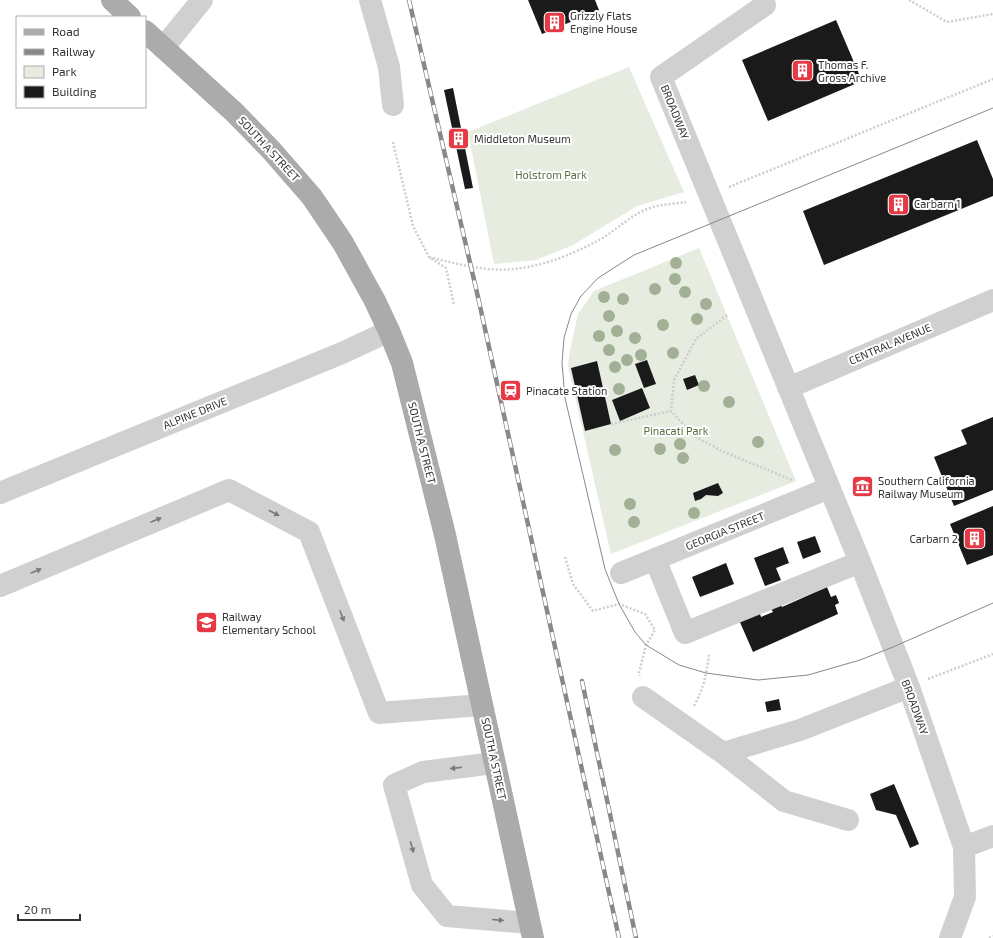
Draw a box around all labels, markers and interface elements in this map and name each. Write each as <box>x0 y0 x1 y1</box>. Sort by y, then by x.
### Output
building icon: Grizzly Flats Engine House <box>541 9 567 35</box>
place label: Grizzly Flats Engine House <box>570 9 638 35</box>
legend <box>16 16 146 108</box>
text: Road <box>52 24 80 38</box>
text: Railway <box>52 44 96 58</box>
building icon: Thomas F. Gross Archive <box>789 58 815 84</box>
place label: Thomas F. Gross Archive <box>818 58 886 84</box>
text: Park <box>52 64 77 78</box>
street label: BROADWAY <box>659 83 693 142</box>
text: Building <box>52 84 97 98</box>
street label: SOUTH A STREET <box>236 114 303 184</box>
building icon: Middleton Museum <box>446 126 472 152</box>
place label: Middleton Museum <box>474 132 571 145</box>
park label: Holstrom Park <box>515 168 587 181</box>
building icon: Carbarn 1 <box>885 191 911 217</box>
place label: Carbarn 1 <box>914 197 961 210</box>
street label: CENTRAL AVENUE <box>847 320 933 367</box>
station icon: Pinacate Station <box>497 378 523 404</box>
place label: Pinacate Station <box>526 384 608 397</box>
street label: ALPINE DRIVE <box>161 394 229 431</box>
street label: SOUTH A STREET <box>406 401 439 486</box>
park label: Pinacati Park <box>644 424 709 437</box>
museum icon: Southern California Railway Museum <box>850 474 876 500</box>
place label: Southern California Railway Museum <box>878 474 975 500</box>
street label: GEORGIA STREET <box>683 509 767 552</box>
one-way arrow <box>268 510 280 516</box>
one-way arrow <box>150 517 162 523</box>
building icon: Carbarn 2 <box>961 526 987 552</box>
place label: Carbarn 2 <box>910 532 958 545</box>
one-way arrow <box>30 567 42 574</box>
school or university icon: Railway Elementary School <box>193 610 219 636</box>
place label: Railway Elementary School <box>222 610 316 636</box>
one-way arrow <box>339 610 345 622</box>
street label: BROADWAY <box>899 677 932 737</box>
street label: SOUTH A STREET <box>479 717 510 802</box>
one-way arrow <box>450 765 462 771</box>
one-way arrow <box>409 842 415 854</box>
scale bar <box>18 896 80 922</box>
text: 20 m <box>24 902 51 916</box>
one-way arrow <box>492 917 504 924</box>

